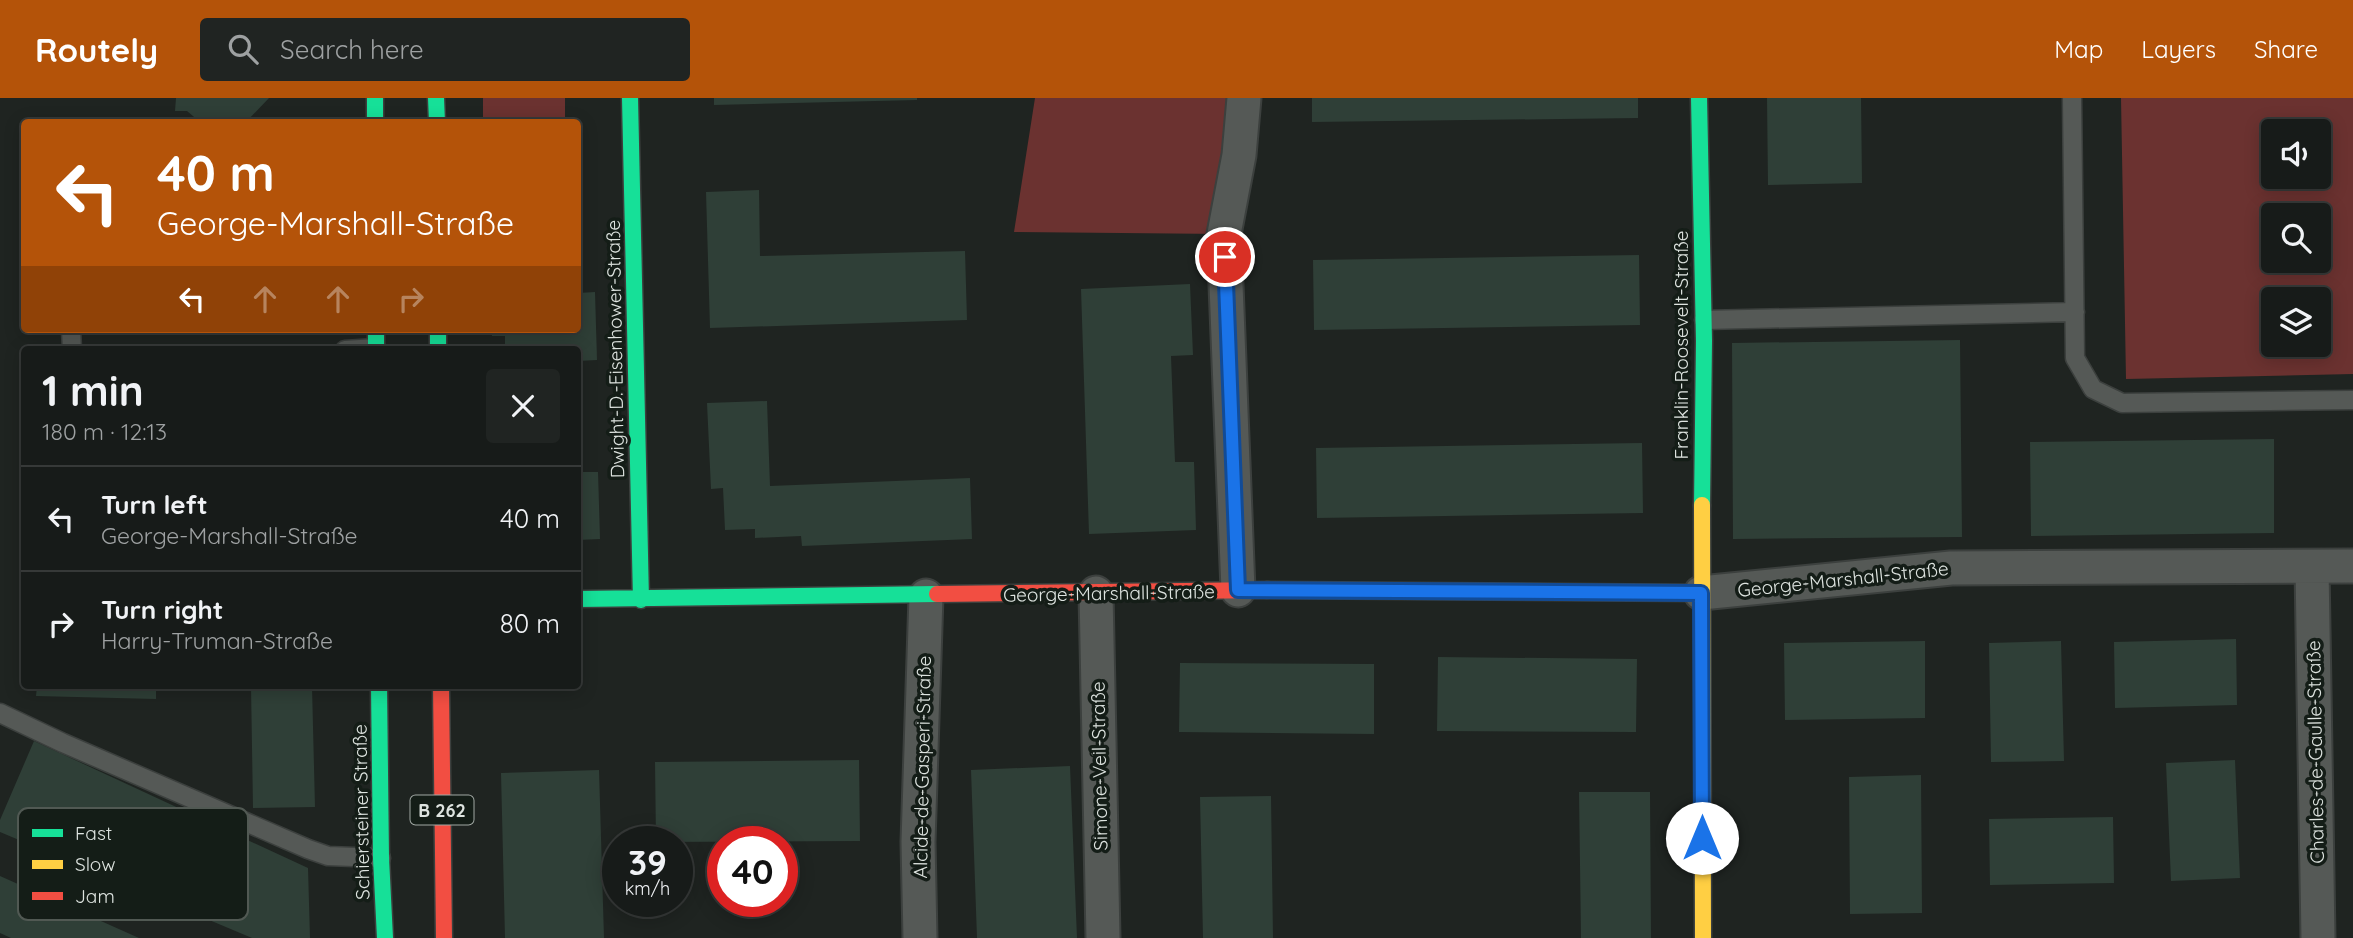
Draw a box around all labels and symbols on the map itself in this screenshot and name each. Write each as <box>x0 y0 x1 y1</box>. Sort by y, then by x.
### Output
street label: Dwight-D.-Eisenhower-Straße <box>601 220 629 478</box>
pin <box>1195 227 1255 287</box>
street label: Franklin-Roosevelt-Straße <box>1669 230 1693 460</box>
street label: George-Marshall-Straße <box>1736 556 1950 602</box>
street label: George-Marshall-Straße <box>1003 579 1215 607</box>
street label: Charles-de-Gaulle-Straße <box>2301 640 2329 864</box>
street label: Alcide-de-Gasperi-Straße <box>908 656 936 878</box>
street label: Simone-Veil-Straße <box>1086 681 1112 851</box>
street label: Schiersteiner Straße <box>347 724 375 900</box>
road number: B 262 <box>410 796 474 824</box>
position arrow <box>1665 801 1739 875</box>
legend <box>18 808 248 920</box>
text: Fast <box>75 821 112 845</box>
speed limit sign: 40 <box>707 826 798 917</box>
text: Slow <box>75 852 116 876</box>
text: Jam <box>75 884 115 908</box>

